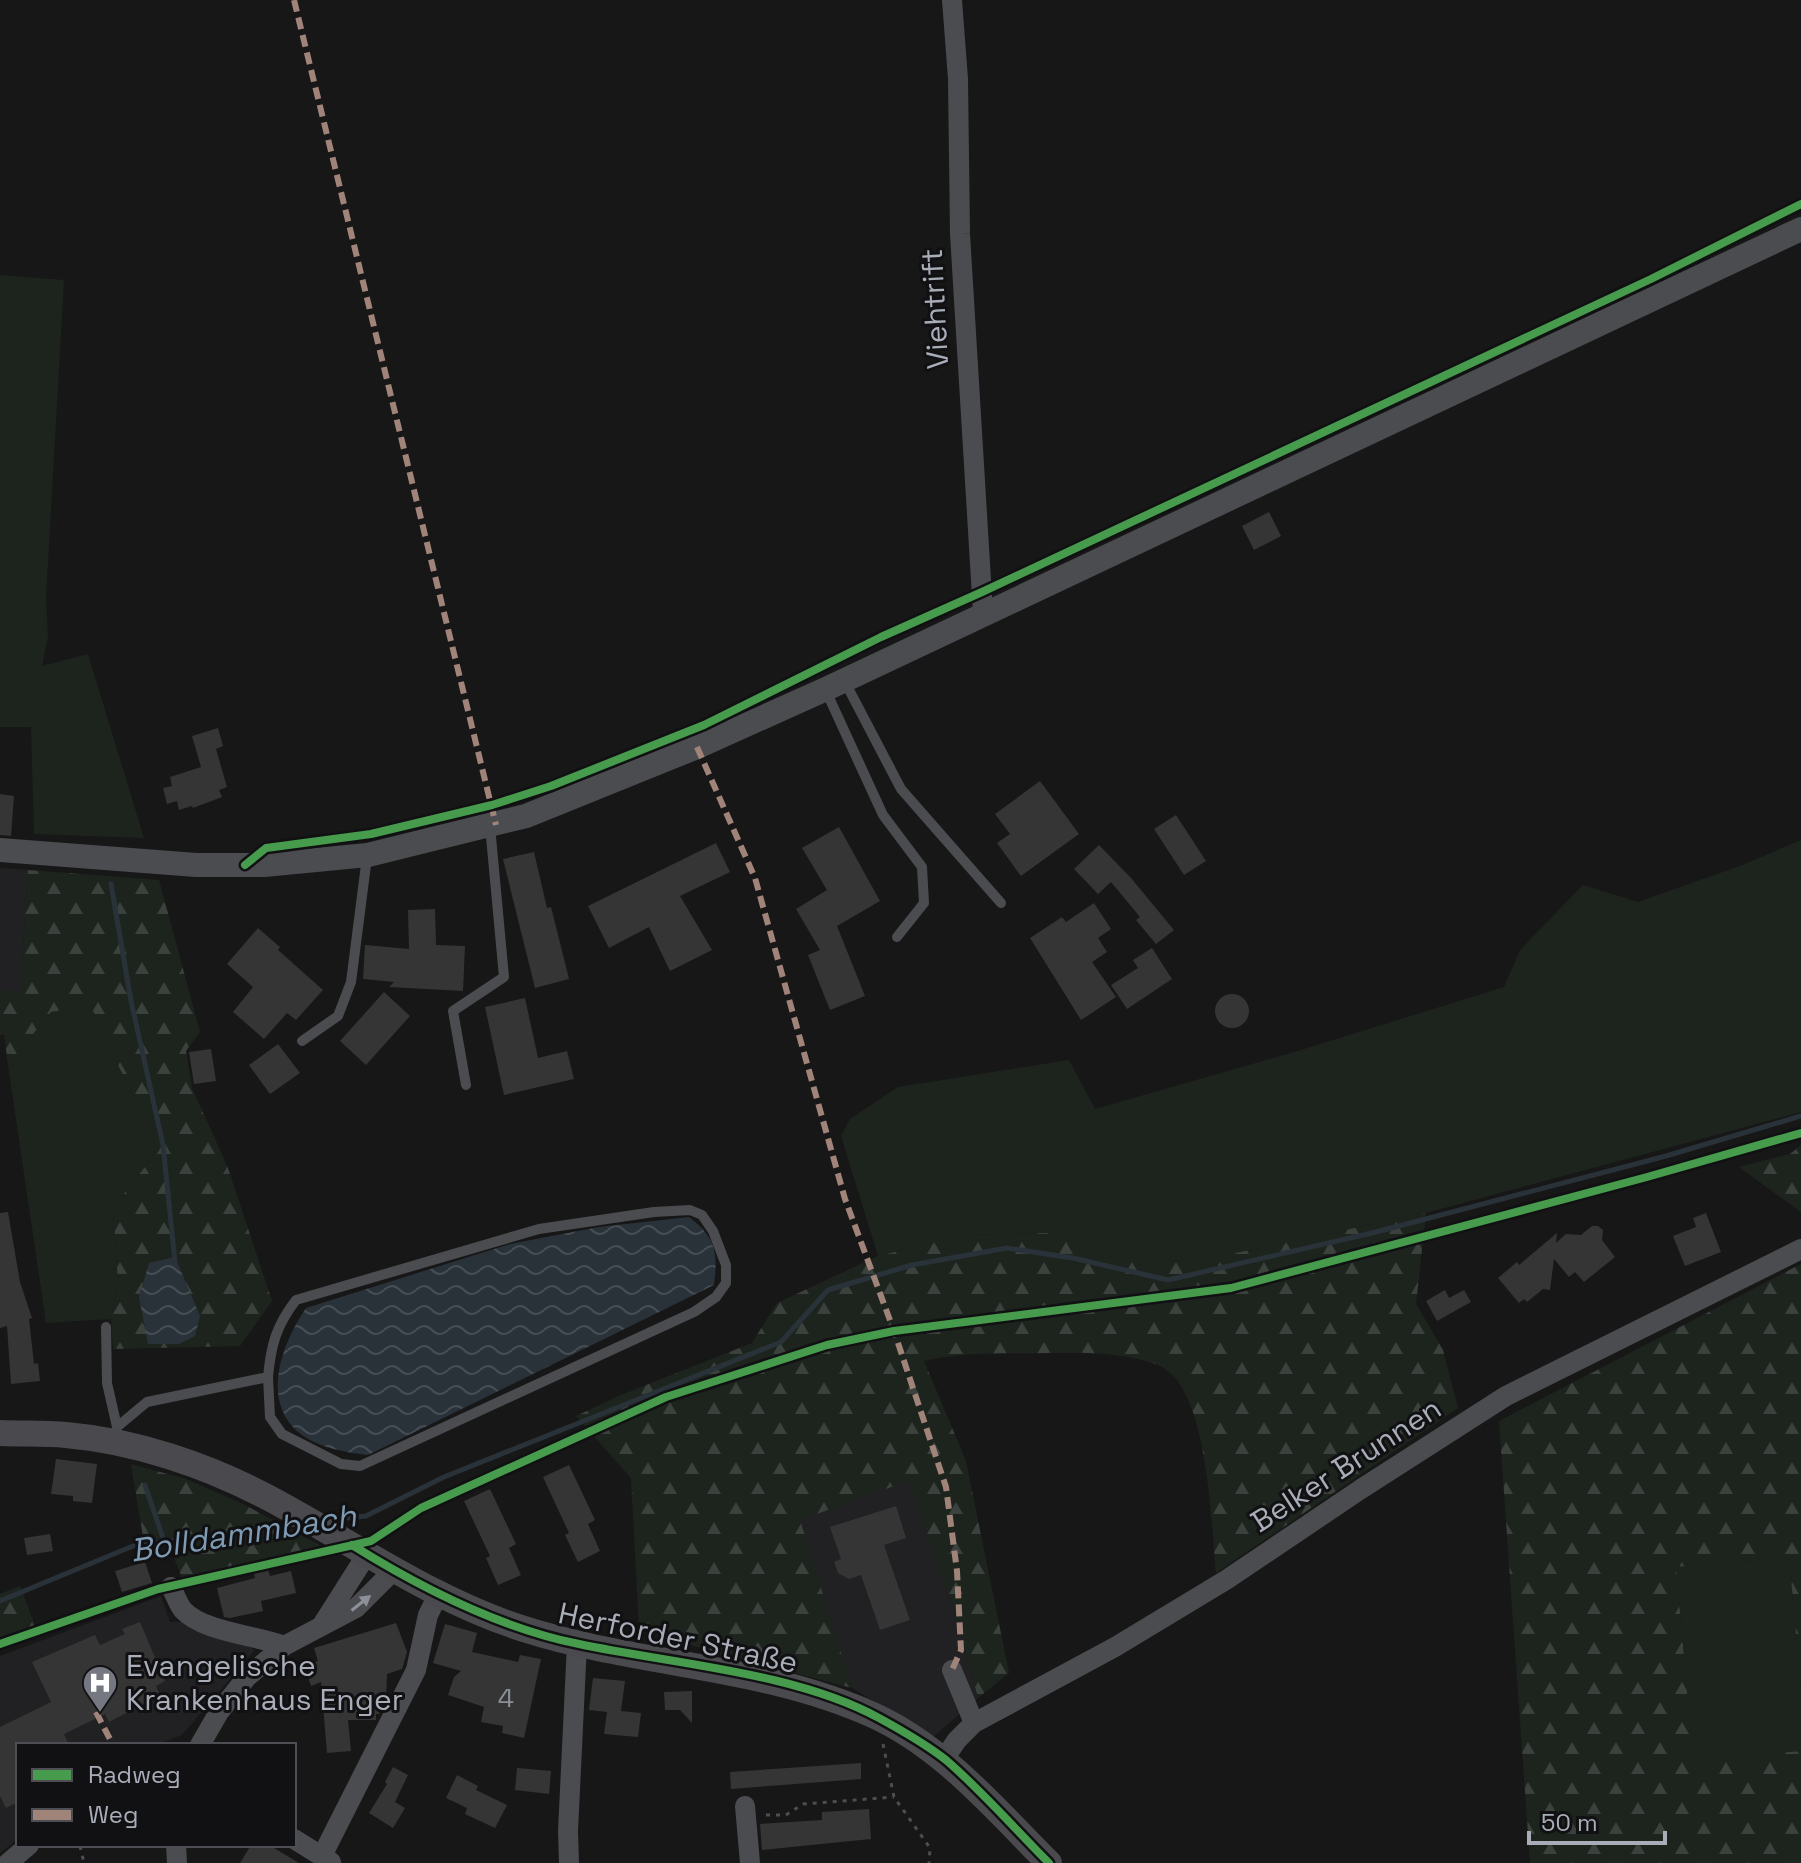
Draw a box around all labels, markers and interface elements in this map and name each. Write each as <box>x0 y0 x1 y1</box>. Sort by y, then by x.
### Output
street label: Viehtrift <box>912 248 957 370</box>
street label: Belker Brunnen <box>1243 1388 1448 1541</box>
water label: Bolldammbach <box>127 1495 360 1571</box>
street label: Herforder Straße <box>555 1593 801 1682</box>
one-way arrow <box>350 1596 371 1612</box>
place label: Evangelische Krankenhaus Enger <box>126 1646 403 1719</box>
hospital icon: Evangelische Krankenhaus Enger <box>81 1664 119 1714</box>
house number: 4 <box>498 1681 514 1715</box>
legend <box>16 1743 296 1847</box>
text: Radweg <box>88 1759 181 1790</box>
scale bar <box>1529 1795 1665 1845</box>
text: Weg <box>88 1799 138 1830</box>
text: 50 m <box>1541 1807 1598 1838</box>

